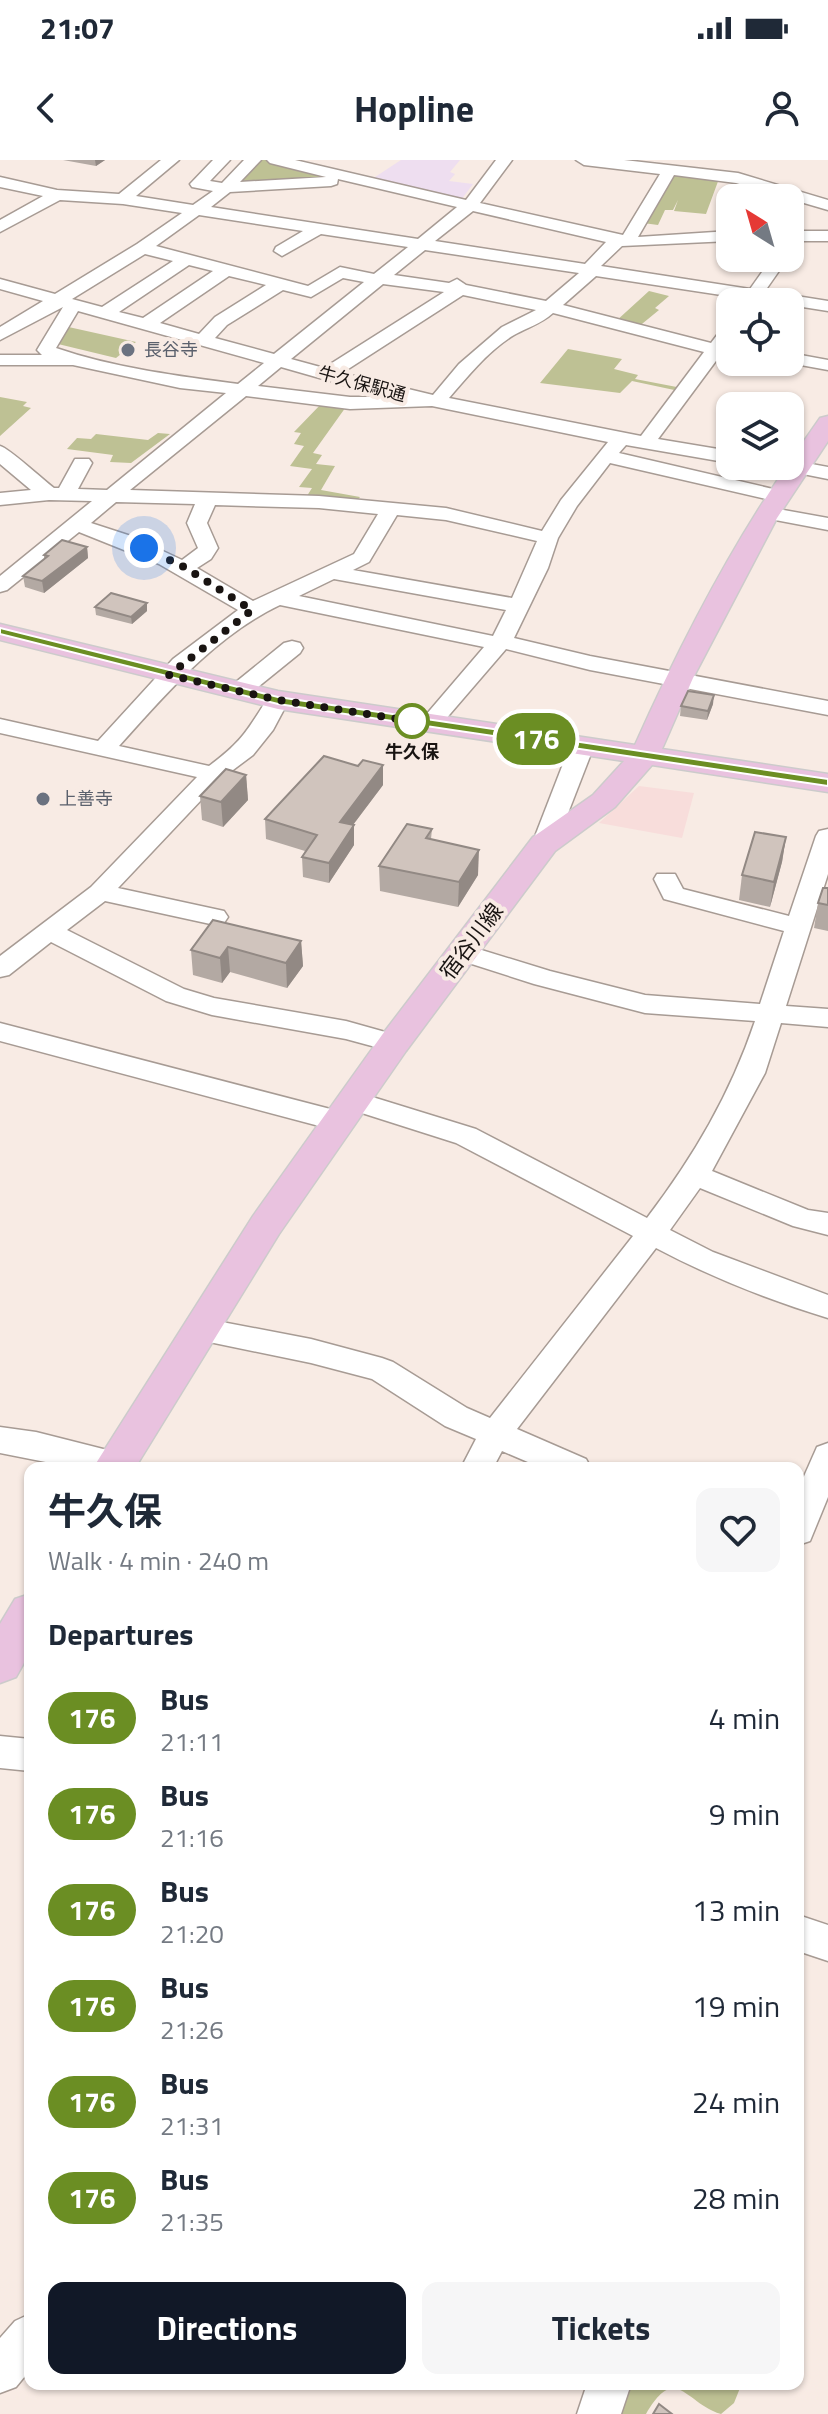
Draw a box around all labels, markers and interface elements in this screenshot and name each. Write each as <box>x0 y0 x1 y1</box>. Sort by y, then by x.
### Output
text: 21:07 <box>40 5 115 51</box>
text: Hopline <box>354 81 474 136</box>
icon: back <box>24 86 68 130</box>
icon: person <box>760 86 804 130</box>
north arrow <box>716 184 804 272</box>
map controls <box>716 184 804 480</box>
button: locate <box>716 288 804 376</box>
place label: 長谷寺 <box>144 336 198 363</box>
marker: 長谷寺 <box>119 341 137 359</box>
street label: 牛久保駅通 <box>315 359 409 408</box>
button: layers <box>716 392 804 480</box>
your location <box>124 528 164 568</box>
marker: 牛久保 <box>395 704 429 738</box>
line badge: 176 <box>490 713 582 765</box>
text: 176 <box>512 717 560 760</box>
place label: 牛久保 <box>385 738 440 765</box>
place label: 上善寺 <box>59 785 113 812</box>
marker: 上善寺 <box>34 790 52 808</box>
street label: 宿谷川線 <box>431 896 511 986</box>
text: 牛久保 <box>48 1482 162 1540</box>
button: heart <box>696 1488 780 1572</box>
text: Walk · 4 min · 240 m <box>48 1541 269 1580</box>
text: Departures <box>48 1611 193 1657</box>
text: Bus <box>160 1676 209 1722</box>
text: 4 min <box>709 1695 780 1741</box>
text: 176 <box>68 1696 116 1739</box>
text: 21:11 <box>160 1722 224 1761</box>
text: Bus <box>160 1772 209 1818</box>
text: 9 min <box>709 1791 780 1837</box>
text: 176 <box>68 1792 116 1835</box>
text: 21:16 <box>160 1818 224 1857</box>
text: Bus <box>160 1868 209 1914</box>
text: 13 min <box>692 1887 780 1933</box>
text: 176 <box>68 1888 116 1931</box>
text: 21:20 <box>160 1914 224 1953</box>
text: Bus <box>160 1964 209 2010</box>
text: 19 min <box>692 1983 780 2029</box>
text: 176 <box>68 1984 116 2027</box>
text: 21:26 <box>160 2010 224 2049</box>
text: Bus <box>160 2060 209 2106</box>
text: 24 min <box>692 2079 780 2125</box>
text: 176 <box>68 2080 116 2123</box>
text: 21:31 <box>160 2106 224 2145</box>
text: Bus <box>160 2156 209 2202</box>
text: 28 min <box>692 2175 780 2221</box>
text: 176 <box>68 2176 116 2219</box>
text: 21:35 <box>160 2202 224 2241</box>
button: Directions <box>48 2282 406 2374</box>
button: Tickets <box>422 2282 780 2374</box>

